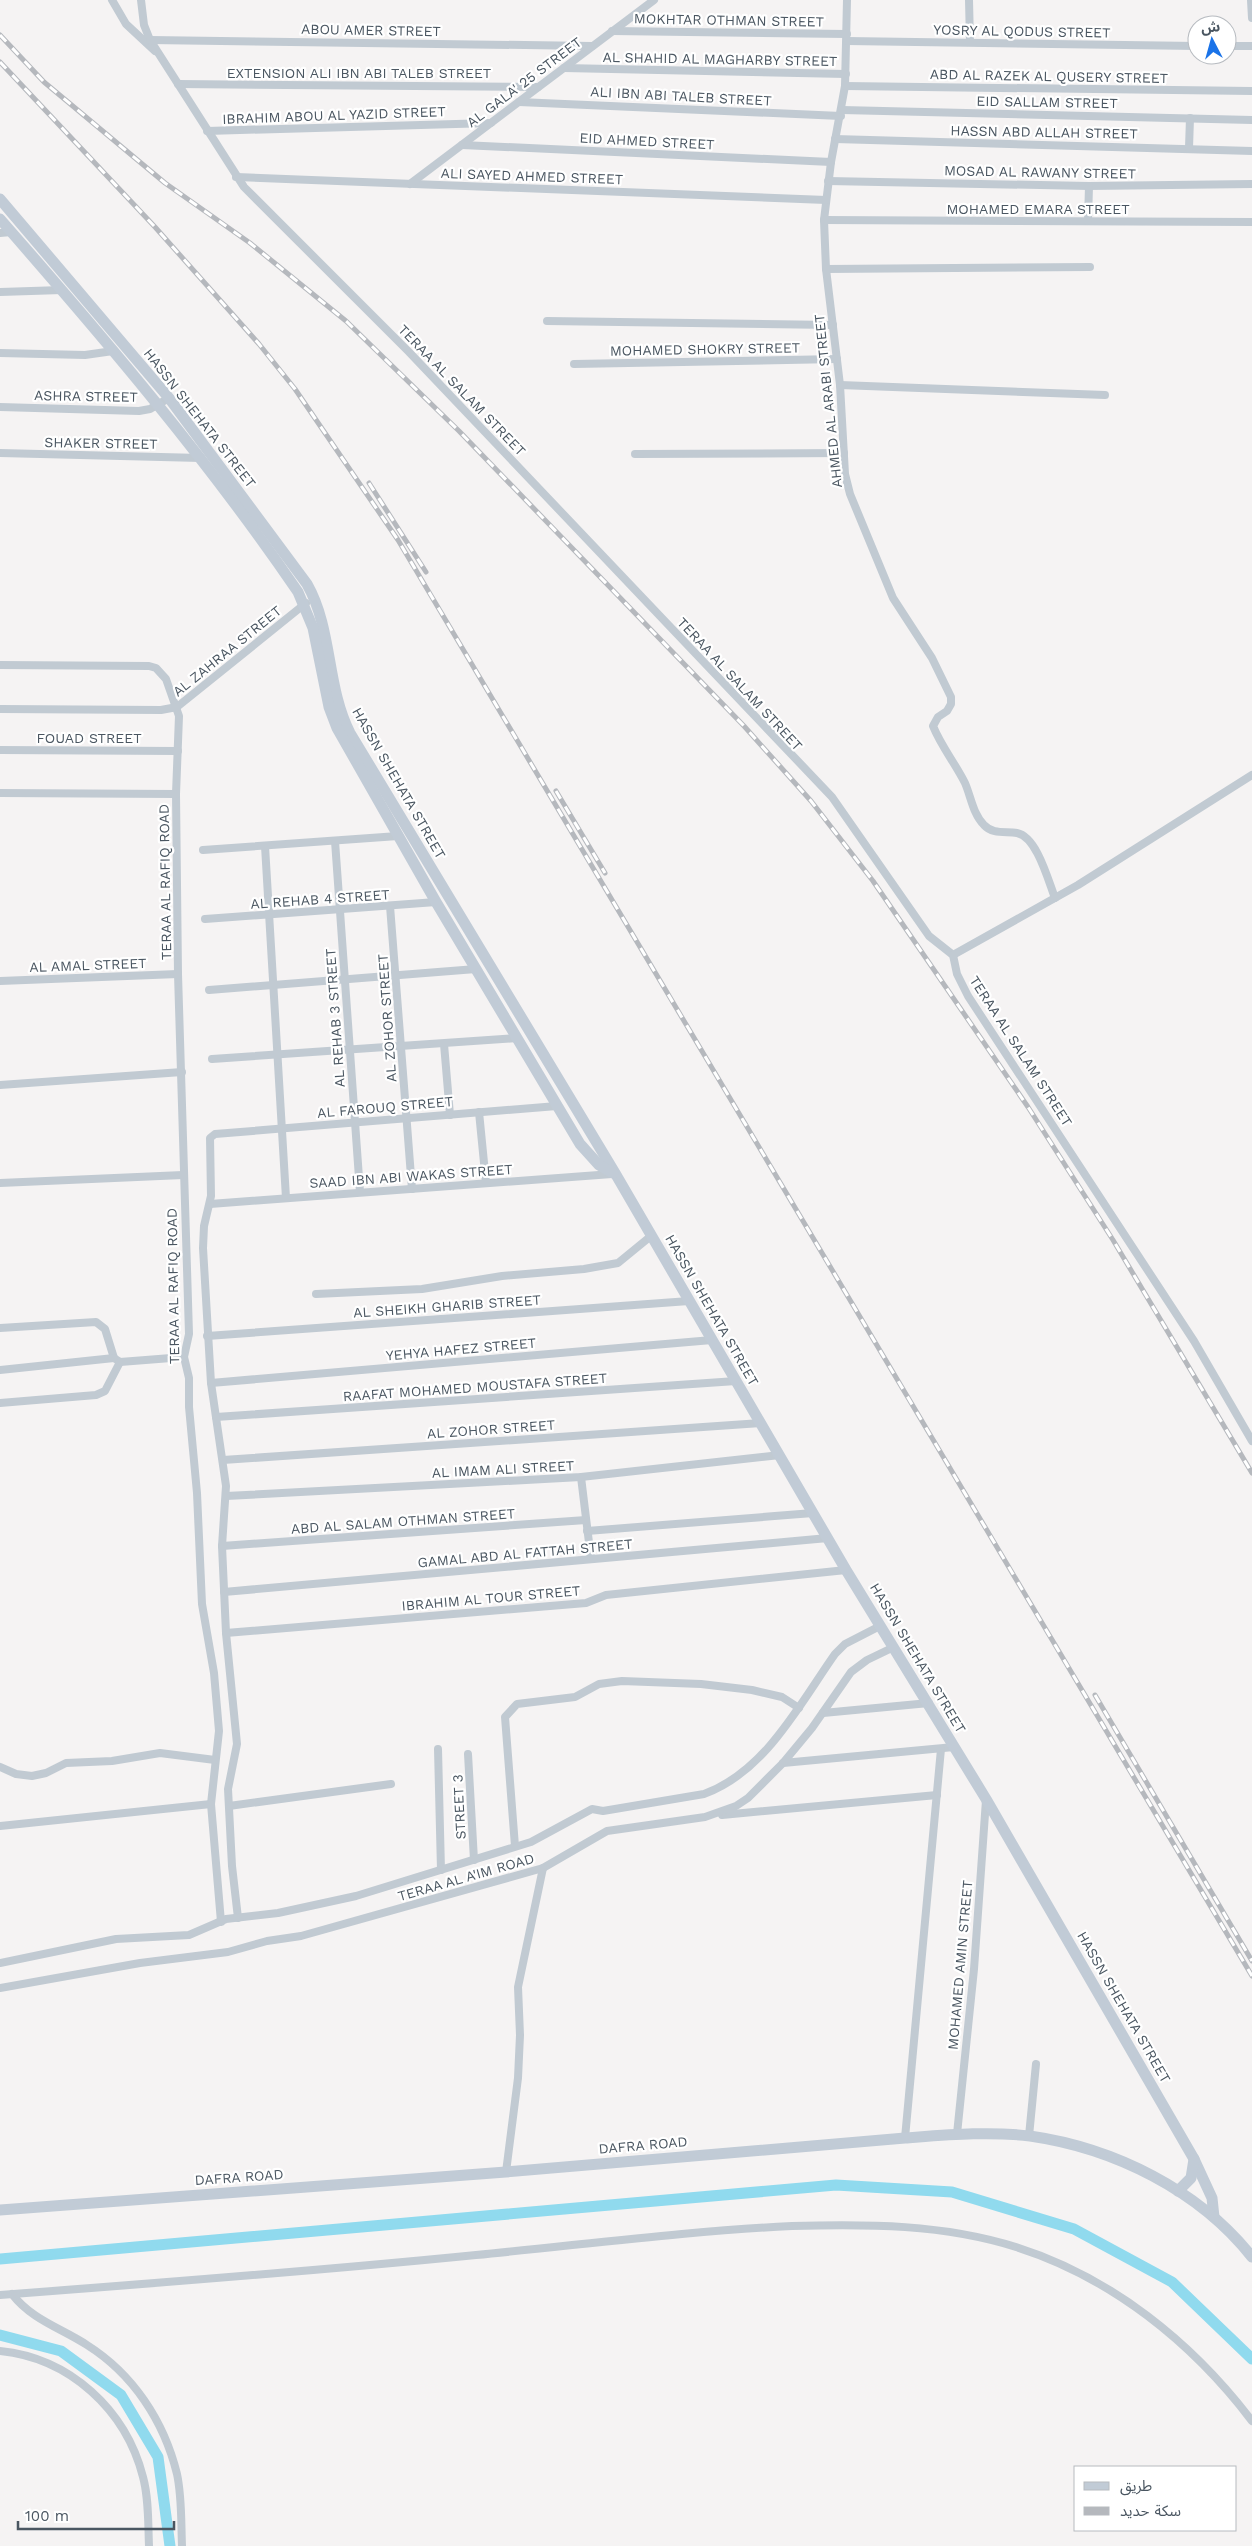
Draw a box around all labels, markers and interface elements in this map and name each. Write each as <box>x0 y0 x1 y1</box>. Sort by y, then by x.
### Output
street label: MOKHTAR OTHMAN STREET <box>634 10 825 30</box>
north arrow <box>1187 15 1237 65</box>
text: ش <box>1200 18 1221 36</box>
street label: ABOU AMER STREET <box>301 21 442 39</box>
street label: YOSRY AL QODUS STREET <box>933 21 1111 41</box>
street label: AL GALA' 25 STREET <box>464 33 585 130</box>
street label: AL SHAHID AL MAGHARBY STREET <box>602 49 838 69</box>
street label: EXTENSION ALI IBN ABI TALEB STREET <box>227 65 492 81</box>
street label: ABD AL RAZEK AL QUSERY STREET <box>930 66 1169 86</box>
street label: ALI IBN ABI TALEB STREET <box>590 83 773 109</box>
street label: EID SALLAM STREET <box>976 93 1118 111</box>
street label: IBRAHIM ABOU AL YAZID STREET <box>222 103 447 127</box>
street label: HASSN ABD ALLAH STREET <box>950 122 1138 142</box>
street label: EID AHMED STREET <box>579 129 716 153</box>
street label: MOSAD AL RAWANY STREET <box>944 162 1137 182</box>
street label: ALI SAYED AHMED STREET <box>440 165 624 187</box>
street label: MOHAMED EMARA STREET <box>946 201 1130 217</box>
street label: AHMED AL ARABI STREET <box>811 313 845 489</box>
street label: TERAA AL SALAM STREET <box>395 321 529 459</box>
street label: MOHAMED SHOKRY STREET <box>610 339 801 359</box>
street label: HASSN SHEHATA STREET <box>141 345 260 491</box>
street label: ASHRA STREET <box>34 387 139 405</box>
street label: SHAKER STREET <box>44 434 158 452</box>
street label: AL ZAHRAA STREET <box>170 602 285 700</box>
street label: TERAA AL SALAM STREET <box>674 614 806 754</box>
street label: HASSN SHEHATA STREET <box>349 704 449 862</box>
street label: FOUAD STREET <box>36 730 142 746</box>
street label: TERAA AL RAFIQ ROAD <box>156 804 174 960</box>
street label: AL REHAB 4 STREET <box>250 886 391 912</box>
street label: AL REHAB 3 STREET <box>322 947 348 1088</box>
street label: AL ZOHOR STREET <box>374 953 399 1083</box>
street label: AL AMAL STREET <box>29 955 147 975</box>
street label: TERAA AL SALAM STREET <box>966 973 1076 1130</box>
street label: AL FAROUQ STREET <box>316 1093 454 1121</box>
street label: SAAD IBN ABI WAKAS STREET <box>309 1161 514 1191</box>
street label: TERAA AL RAFIQ ROAD <box>164 1208 182 1364</box>
street label: HASSN SHEHATA STREET <box>662 1231 762 1389</box>
street label: AL SHEIKH GHARIB STREET <box>353 1291 542 1321</box>
street label: YEHYA HAFEZ STREET <box>385 1334 537 1364</box>
street label: RAAFAT MOHAMED MOUSTAFA STREET <box>342 1370 608 1404</box>
street label: AL ZOHOR STREET <box>426 1416 556 1441</box>
street label: AL IMAM ALI STREET <box>431 1457 575 1481</box>
street label: ABD AL SALAM OTHMAN STREET <box>290 1505 516 1537</box>
street label: GAMAL ABD AL FATTAH STREET <box>417 1536 634 1570</box>
street label: HASSN SHEHATA STREET <box>867 1580 969 1736</box>
street label: IBRAHIM AL TOUR STREET <box>401 1582 582 1614</box>
street label: STREET 3 <box>449 1774 469 1840</box>
street label: TERAA AL A'IM ROAD <box>396 1850 536 1904</box>
street label: MOHAMED AMIN STREET <box>945 1879 975 2050</box>
street label: HASSN SHEHATA STREET <box>1074 1928 1174 2086</box>
street label: DAFRA ROAD <box>598 2133 688 2157</box>
street label: DAFRA ROAD <box>194 2166 284 2188</box>
legend <box>1074 2466 1237 2531</box>
text: طريق <box>1120 2477 1152 2496</box>
scale bar <box>18 2498 174 2530</box>
text: سكة حديد <box>1120 2502 1181 2520</box>
text: 100 m <box>25 2507 69 2525</box>

